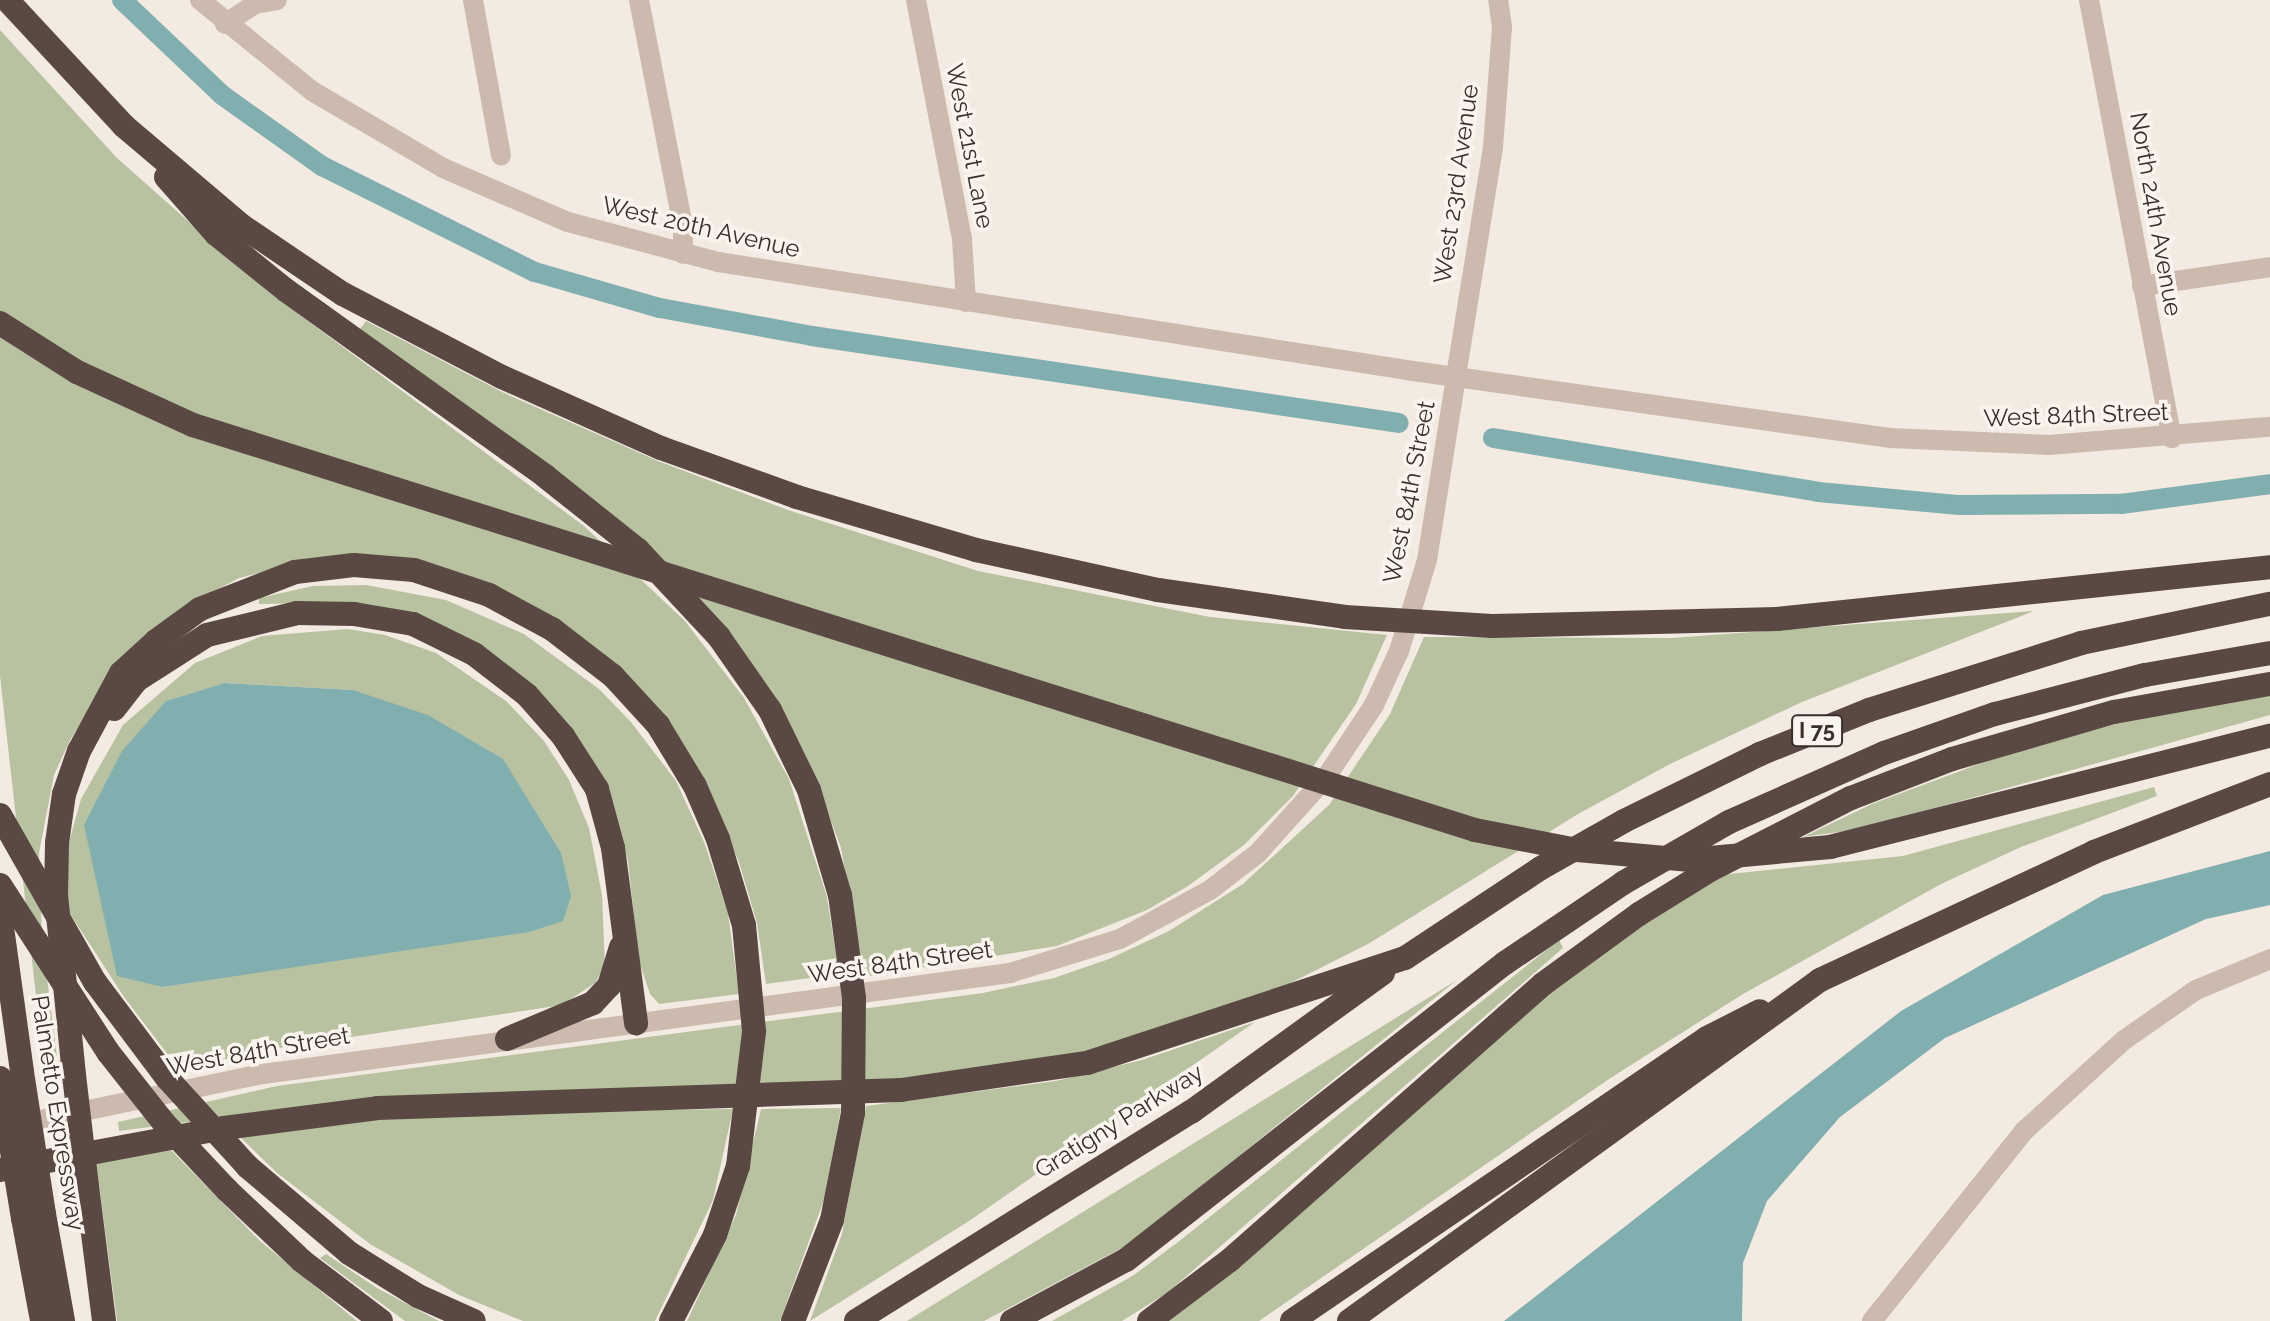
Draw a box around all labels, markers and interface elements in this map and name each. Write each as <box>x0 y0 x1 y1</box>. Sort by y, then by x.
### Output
street label: West 21st Lane <box>940 61 1000 231</box>
street label: West 23rd Avenue <box>1428 82 1484 286</box>
street label: North 24th Avenue <box>2124 109 2188 319</box>
street label: West 20th Avenue <box>599 190 803 264</box>
street label: West 84th Street <box>1983 397 2169 433</box>
street label: West 84th Street <box>1377 398 1441 586</box>
road number: I 75 <box>1791 713 1843 749</box>
street label: West 84th Street <box>806 935 994 989</box>
street label: Palmetto Expressway <box>25 993 91 1233</box>
street label: West 84th Street <box>164 1021 352 1081</box>
street label: Gratigny Parkway <box>1029 1058 1209 1184</box>

